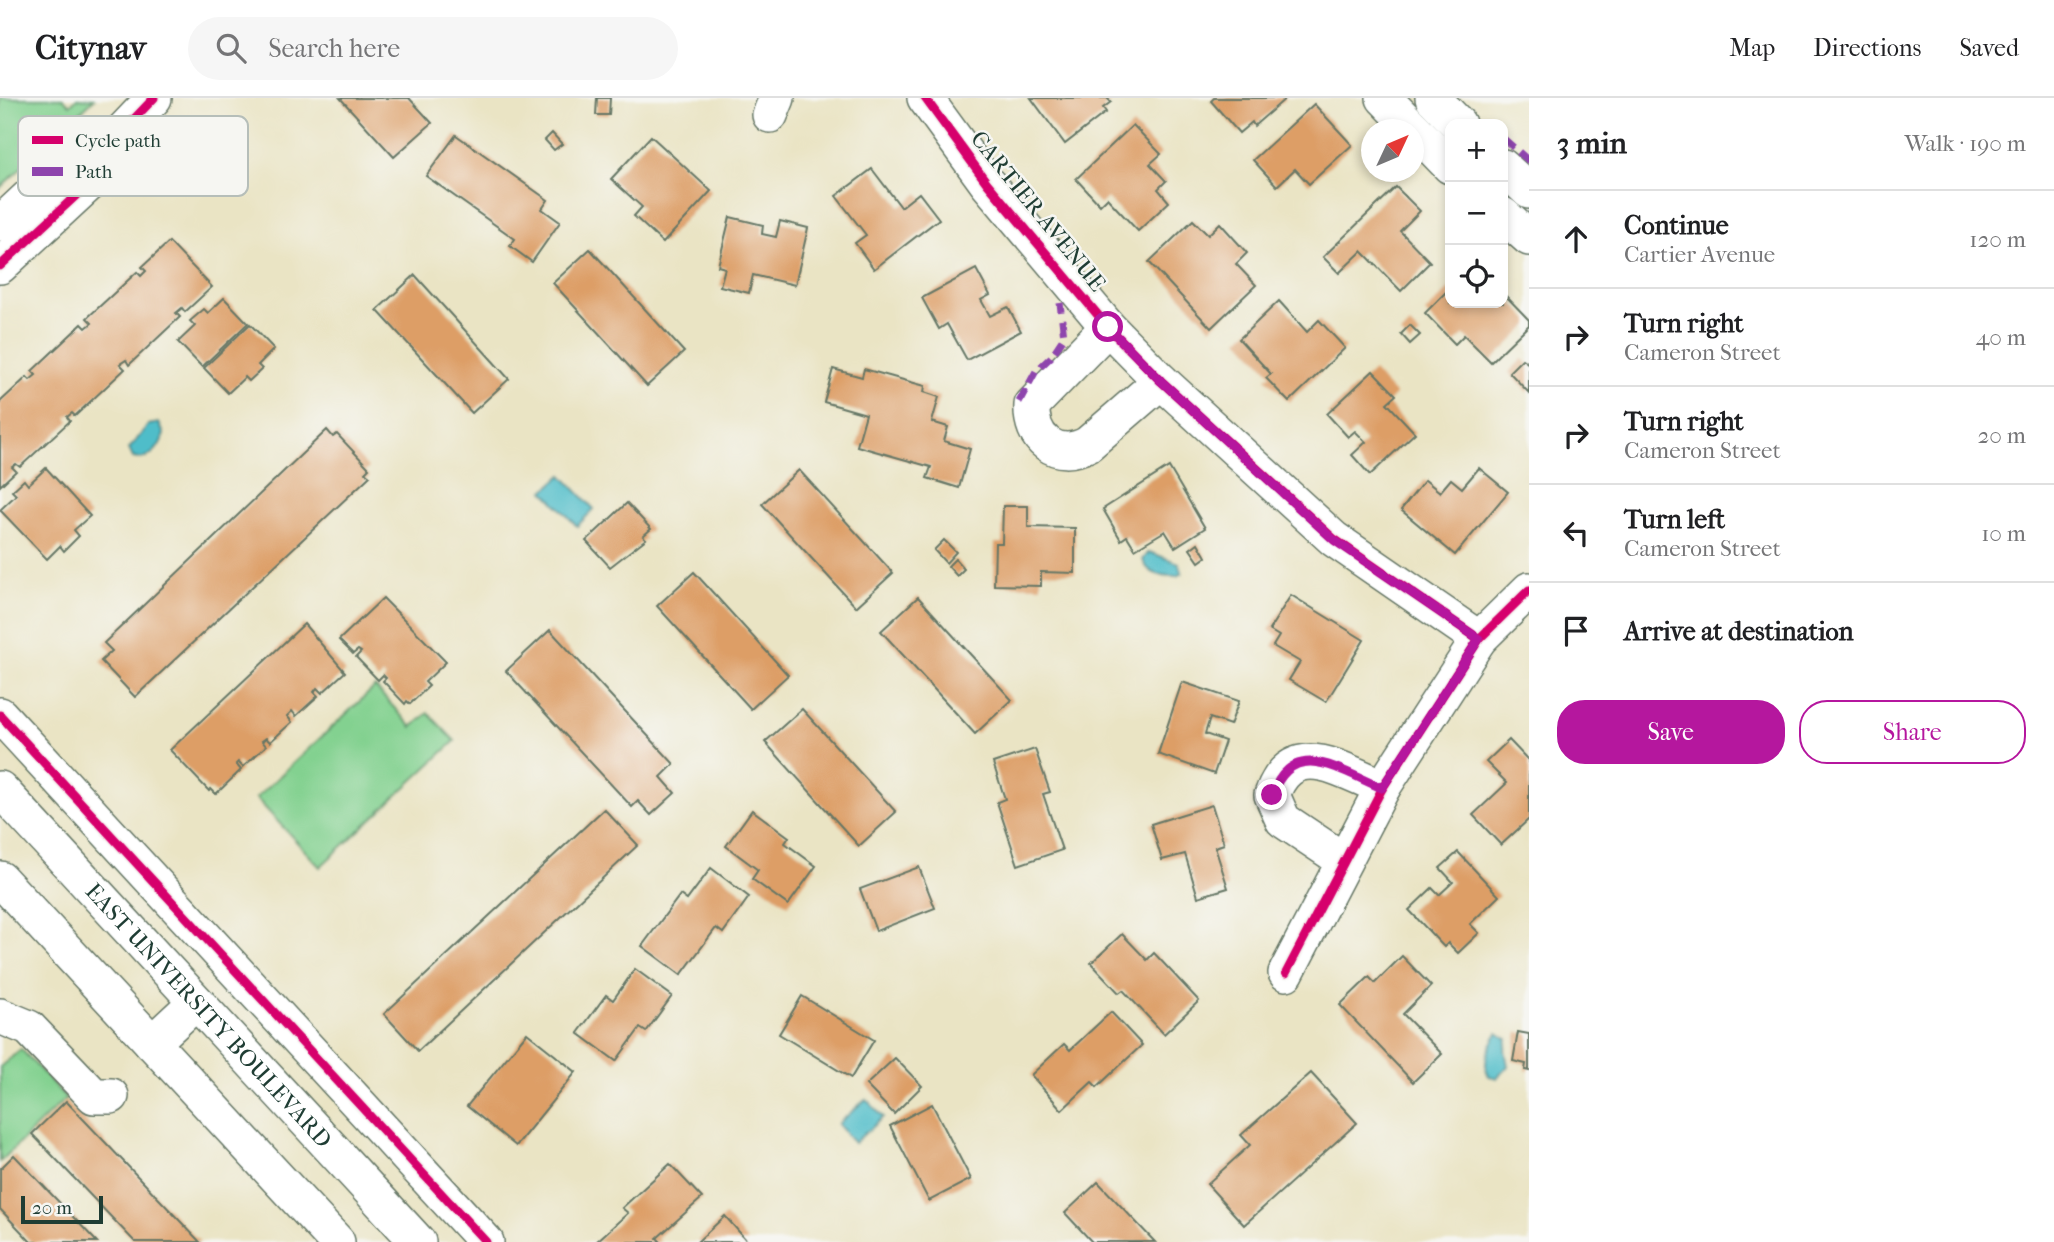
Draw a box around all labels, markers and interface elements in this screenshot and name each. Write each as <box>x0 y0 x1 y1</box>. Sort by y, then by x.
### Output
search box <box>188 17 678 80</box>
text: Citynav <box>35 29 146 68</box>
icon: search <box>212 29 250 67</box>
text: Search here <box>268 33 400 64</box>
text: Map <box>1729 34 1775 62</box>
text: Directions <box>1813 34 1921 62</box>
text: Saved <box>1959 34 2019 62</box>
legend <box>18 116 248 196</box>
north arrow <box>1361 119 1424 182</box>
map controls <box>1445 119 1508 308</box>
button: + <box>1445 119 1508 182</box>
street label: CARTIER AVENUE <box>965 125 1111 297</box>
text: 3 min <box>1557 126 1627 161</box>
text: Cycle path <box>75 130 161 152</box>
text: Walk · 190 m <box>1905 130 2026 157</box>
text: Path <box>75 161 113 183</box>
button: − <box>1445 182 1508 245</box>
text: Continue <box>1624 210 1729 241</box>
icon: ahead <box>1557 220 1595 258</box>
text: 120 m <box>1969 226 2026 253</box>
text: Cartier Avenue <box>1624 241 1775 268</box>
button: locate <box>1445 245 1508 308</box>
text: Turn right <box>1624 308 1744 339</box>
route start <box>1092 311 1123 342</box>
icon: right <box>1557 318 1595 356</box>
text: 40 m <box>1976 324 2026 351</box>
text: Cameron Street <box>1624 339 1781 366</box>
text: Turn right <box>1624 406 1744 437</box>
icon: right <box>1557 416 1595 454</box>
text: 20 m <box>1977 422 2026 449</box>
text: Cameron Street <box>1624 437 1781 464</box>
text: Turn left <box>1624 504 1725 535</box>
icon: left <box>1557 514 1595 552</box>
text: 10 m <box>1981 520 2026 547</box>
text: Cameron Street <box>1624 535 1781 562</box>
icon: arrive <box>1557 612 1595 650</box>
text: Arrive at destination <box>1624 616 1854 647</box>
button: Save <box>1557 700 1785 764</box>
button: Share <box>1799 700 2026 764</box>
route end <box>1256 779 1287 810</box>
street label: EAST UNIVERSITY BOULEVARD <box>80 878 338 1153</box>
scale bar <box>21 1193 103 1225</box>
text: 20 m <box>32 1197 72 1219</box>

